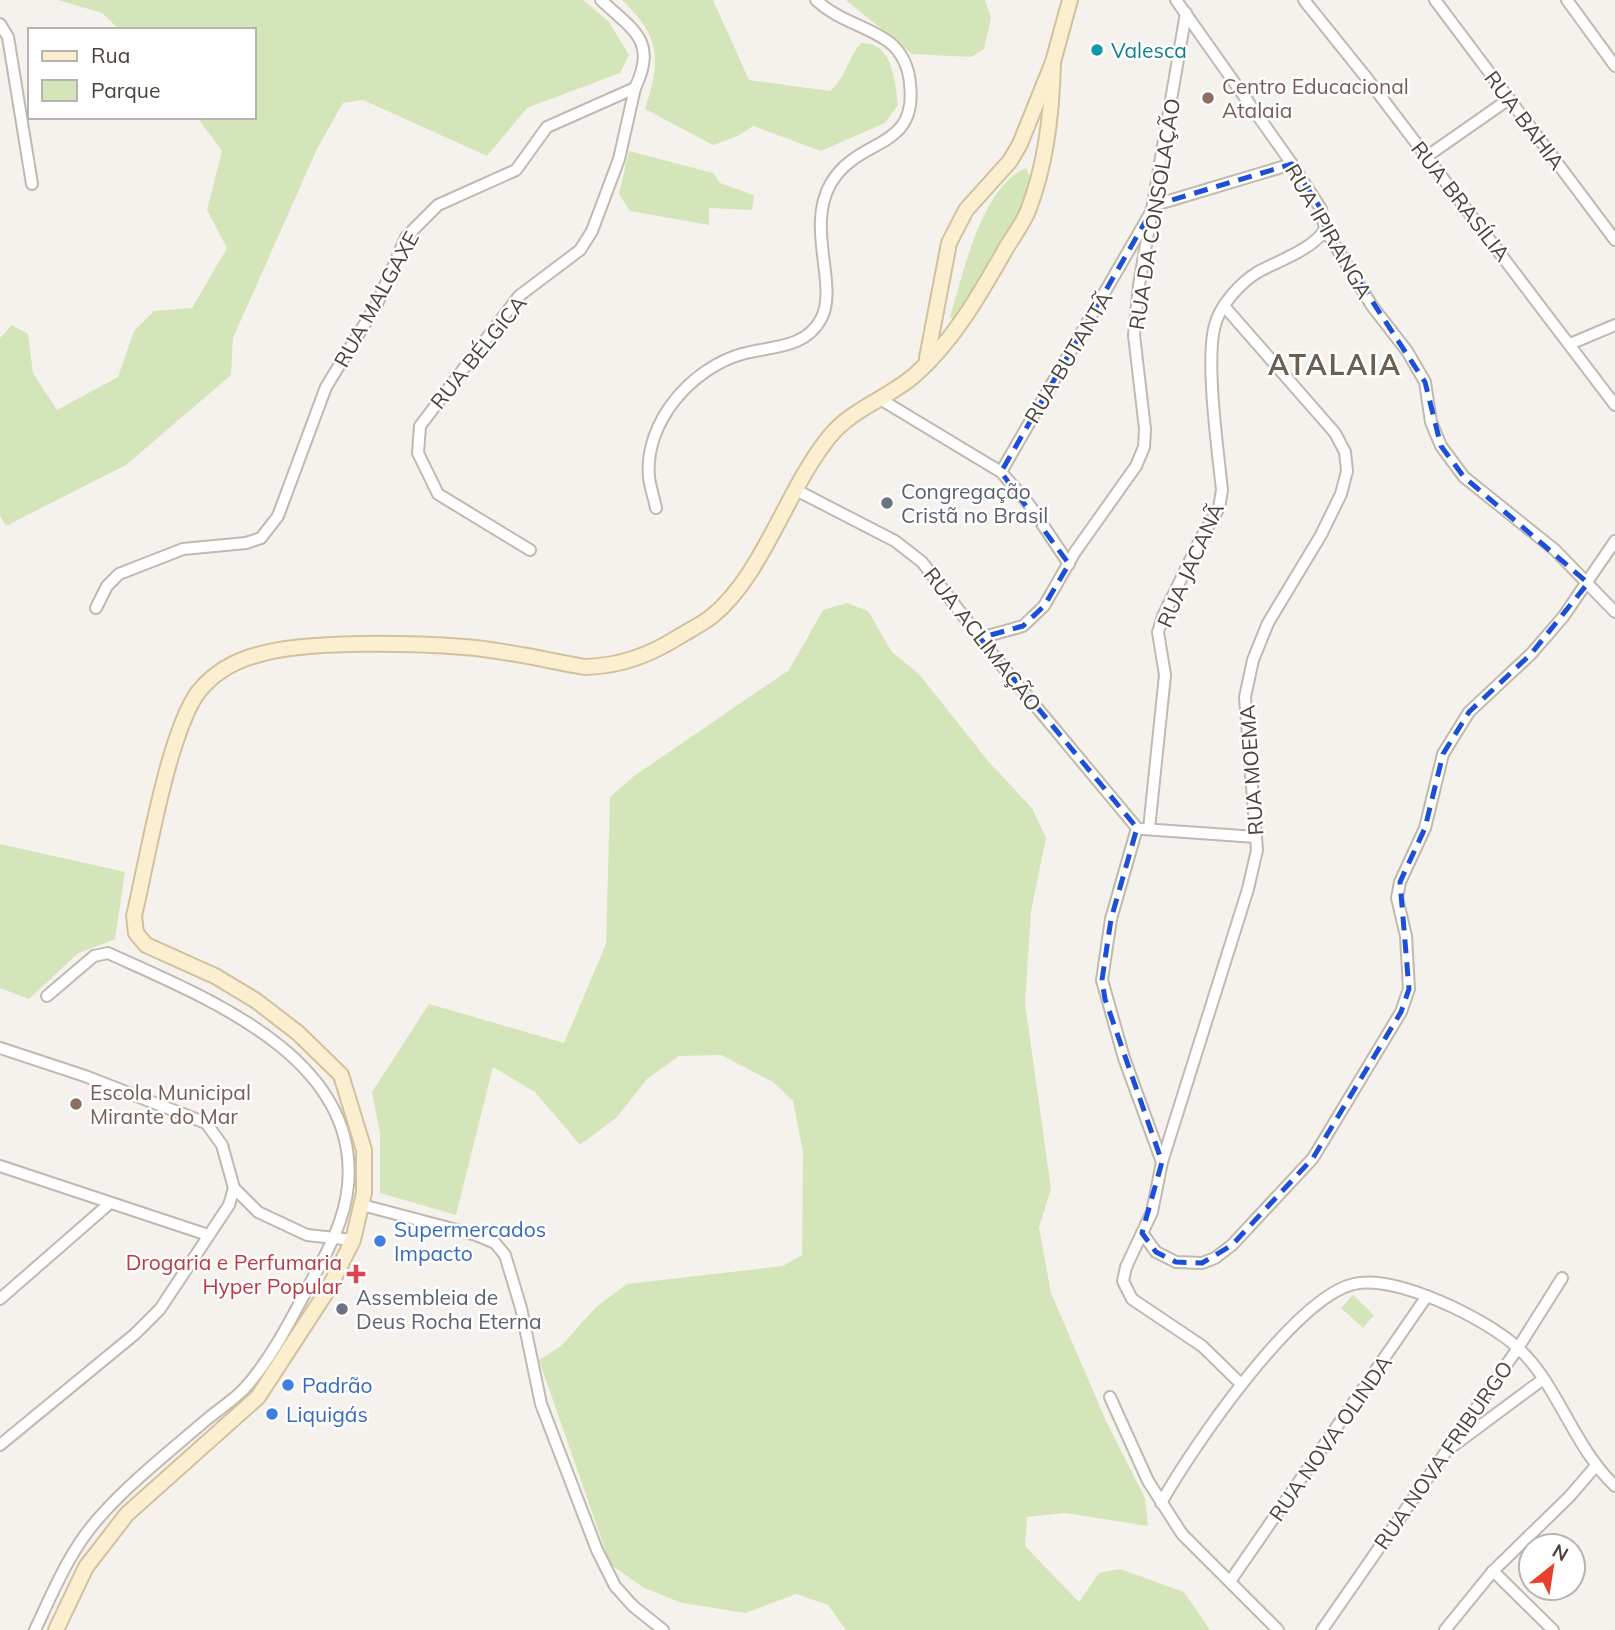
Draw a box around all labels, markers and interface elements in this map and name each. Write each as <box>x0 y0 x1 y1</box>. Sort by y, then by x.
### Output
legend <box>28 28 256 119</box>
place label: Valesca <box>1111 37 1187 63</box>
text: Rua <box>91 42 130 68</box>
marker: Valesca <box>1089 42 1105 58</box>
street label: RUA BAHIA <box>1479 65 1571 175</box>
place label: Centro Educacional Atalaia <box>1222 73 1409 123</box>
text: Parque <box>91 77 160 103</box>
marker: Centro Educacional Atalaia <box>1200 90 1216 106</box>
street label: RUA DA CONSOLAÇÃO <box>1123 97 1185 331</box>
street label: RUA BRASÍLIA <box>1406 136 1516 267</box>
street label: RUA IPIRANGA <box>1280 159 1378 304</box>
street label: RUA MALGAXE <box>328 227 424 371</box>
street label: RUA BUTANTÃ <box>1018 286 1118 428</box>
street label: RUA BÉLGICA <box>424 290 532 414</box>
district label: ATALAIA <box>1268 347 1402 382</box>
place label: Congregação Cristã no Brasil <box>901 478 1048 528</box>
marker: Congregação Cristã no Brasil <box>879 495 895 511</box>
street label: RUA JACANÃ <box>1151 498 1229 631</box>
street label: RUA ACLIMAÇÃO <box>919 562 1047 716</box>
street label: RUA MOEMA <box>1233 703 1269 836</box>
place label: Escola Municipal Mirante do Mar <box>90 1079 251 1129</box>
marker: Escola Municipal Mirante do Mar <box>68 1096 84 1112</box>
place label: Supermercados Impacto <box>394 1216 546 1266</box>
marker: Supermercados Impacto <box>372 1233 388 1249</box>
place label: Drogaria e Perfumaria Hyper Popular <box>126 1249 342 1299</box>
marker: Drogaria e Perfumaria Hyper Popular <box>348 1266 364 1282</box>
place label: Assembleia de Deus Rocha Eterna <box>356 1284 542 1334</box>
marker: Assembleia de Deus Rocha Eterna <box>334 1301 350 1317</box>
street label: RUA NOVA OLINDA <box>1263 1350 1397 1526</box>
street label: RUA NOVA FRIBURGO <box>1368 1356 1518 1554</box>
place label: Padrão <box>302 1372 373 1398</box>
marker: Padrão <box>280 1377 296 1393</box>
place label: Liquigás <box>286 1401 368 1427</box>
marker: Liquigás <box>264 1406 280 1422</box>
north arrow <box>1517 1532 1587 1602</box>
text: N <box>1548 1538 1573 1566</box>

